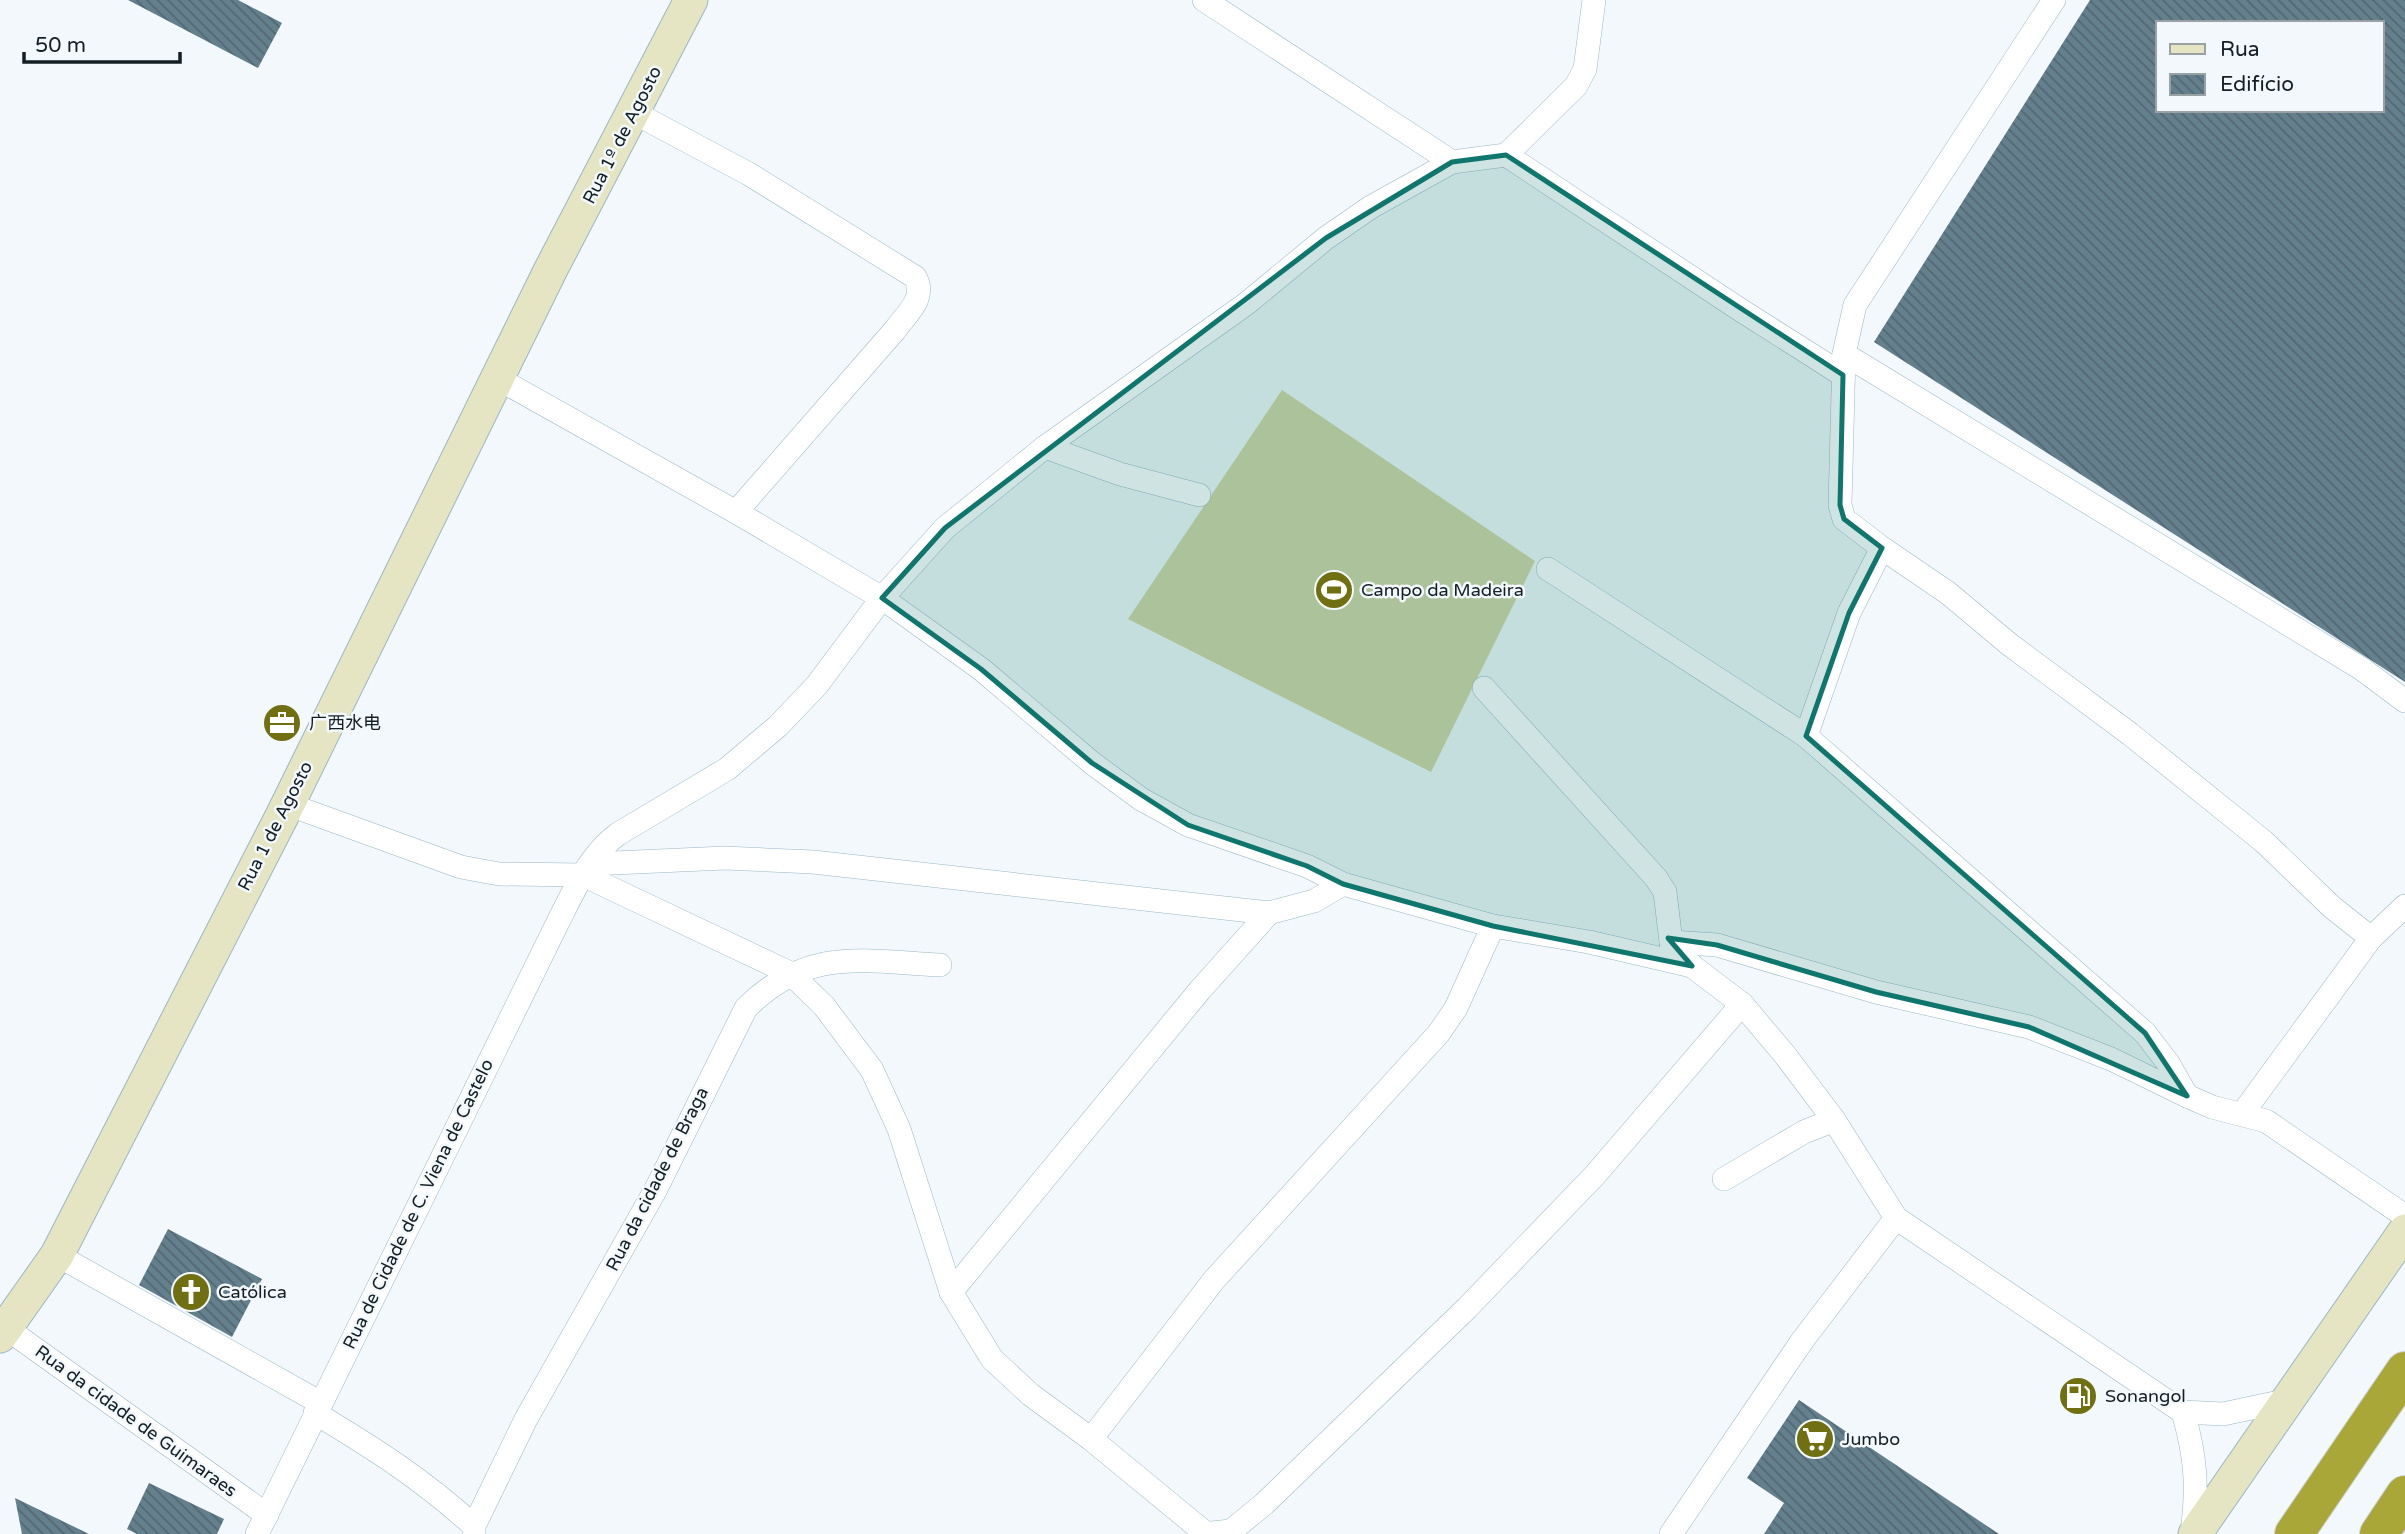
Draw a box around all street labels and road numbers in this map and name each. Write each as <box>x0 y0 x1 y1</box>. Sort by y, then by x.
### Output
street label: Rua 1º de Agosto <box>578 62 666 208</box>
street label: Rua 1 de Agosto <box>233 757 317 895</box>
street label: Rua de Cidade de C. Viena de Castelo <box>338 1055 498 1353</box>
street label: Rua da cidade de Braga <box>601 1083 713 1275</box>
street label: Rua da cidade de Guimaraes <box>31 1340 241 1502</box>

